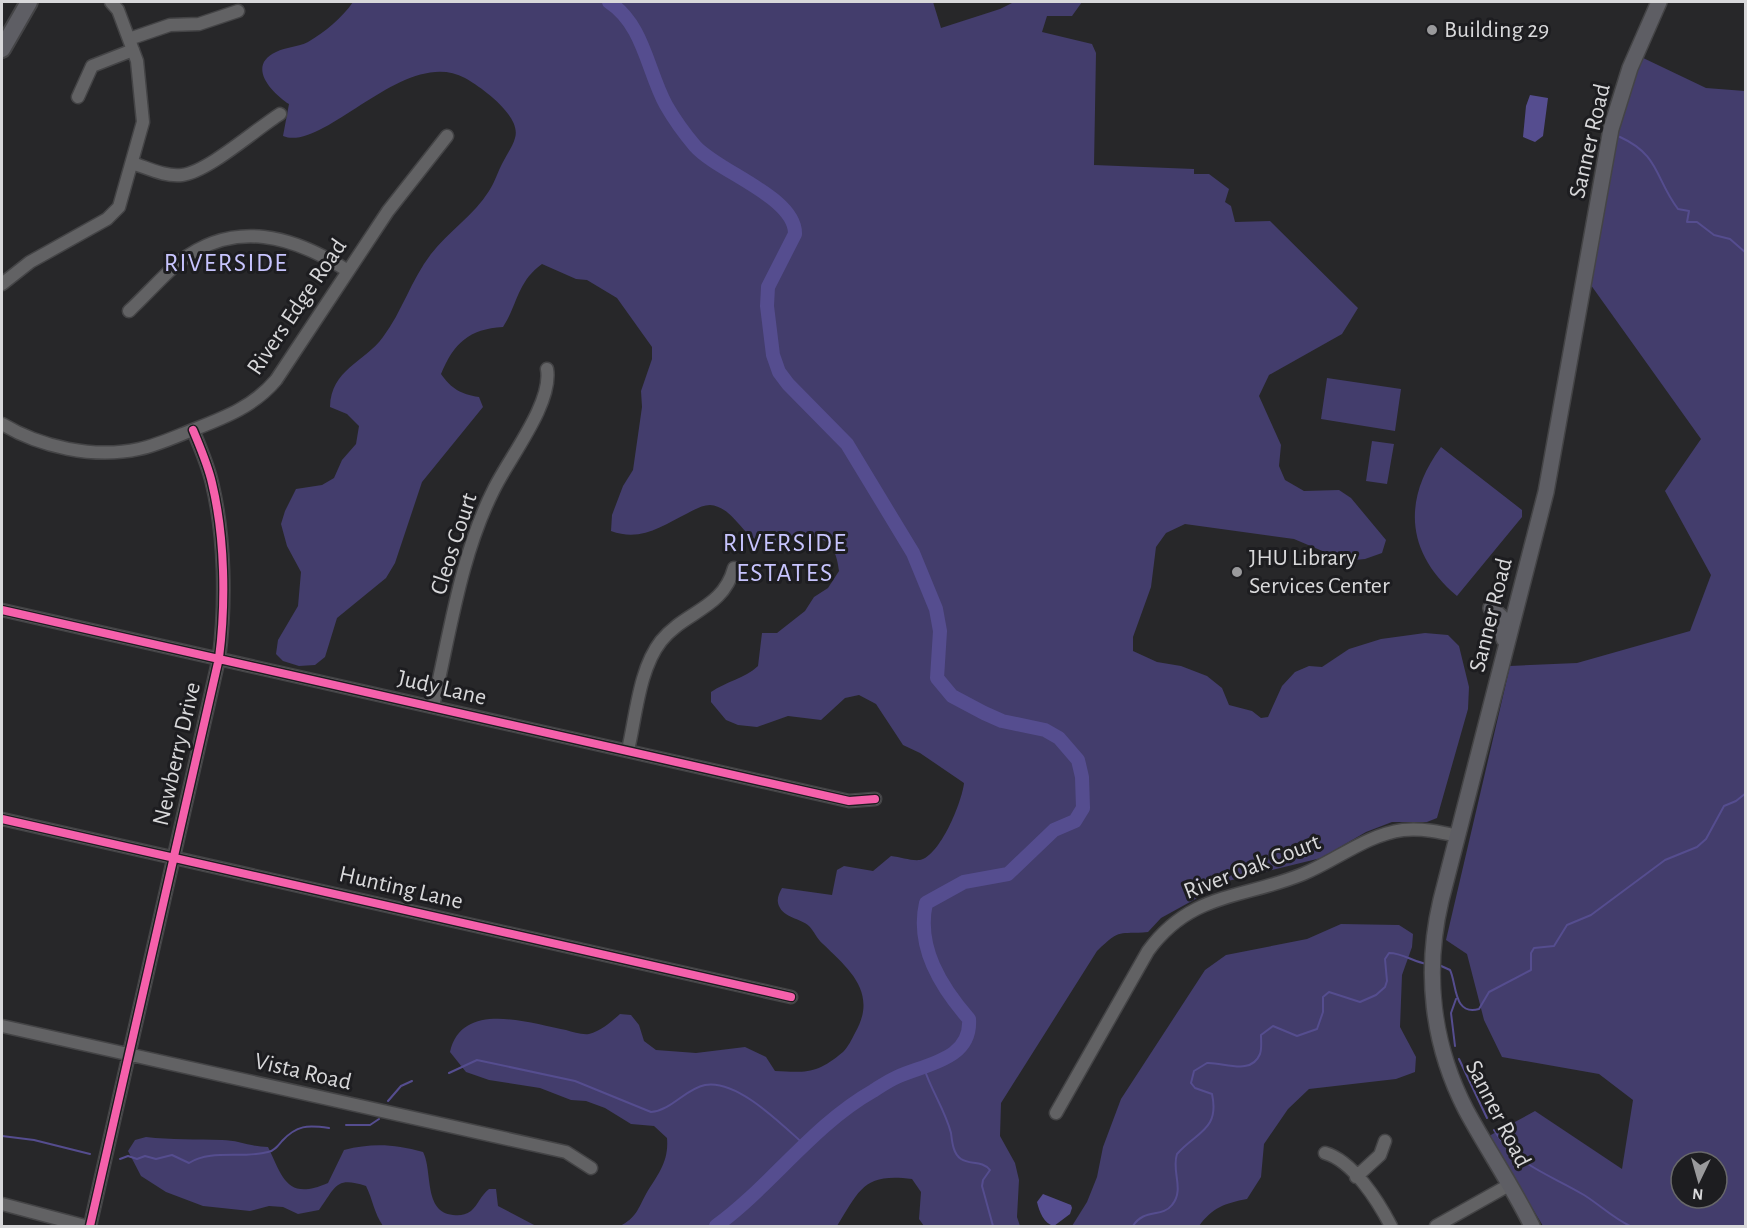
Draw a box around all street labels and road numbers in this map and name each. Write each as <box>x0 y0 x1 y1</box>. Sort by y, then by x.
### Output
street label: Sanner Road <box>1565 81 1615 201</box>
street label: Rivers Edge Road <box>243 235 351 379</box>
street label: Cleos Court <box>426 490 482 598</box>
street label: Sanner Road <box>1465 555 1517 675</box>
street label: Judy Lane <box>395 666 489 710</box>
street label: Newberry Drive <box>149 680 205 828</box>
street label: River Oak Court <box>1180 830 1324 904</box>
street label: Hunting Lane <box>337 862 465 914</box>
street label: Vista Road <box>252 1049 354 1095</box>
street label: Sanner Road <box>1461 1057 1535 1171</box>

